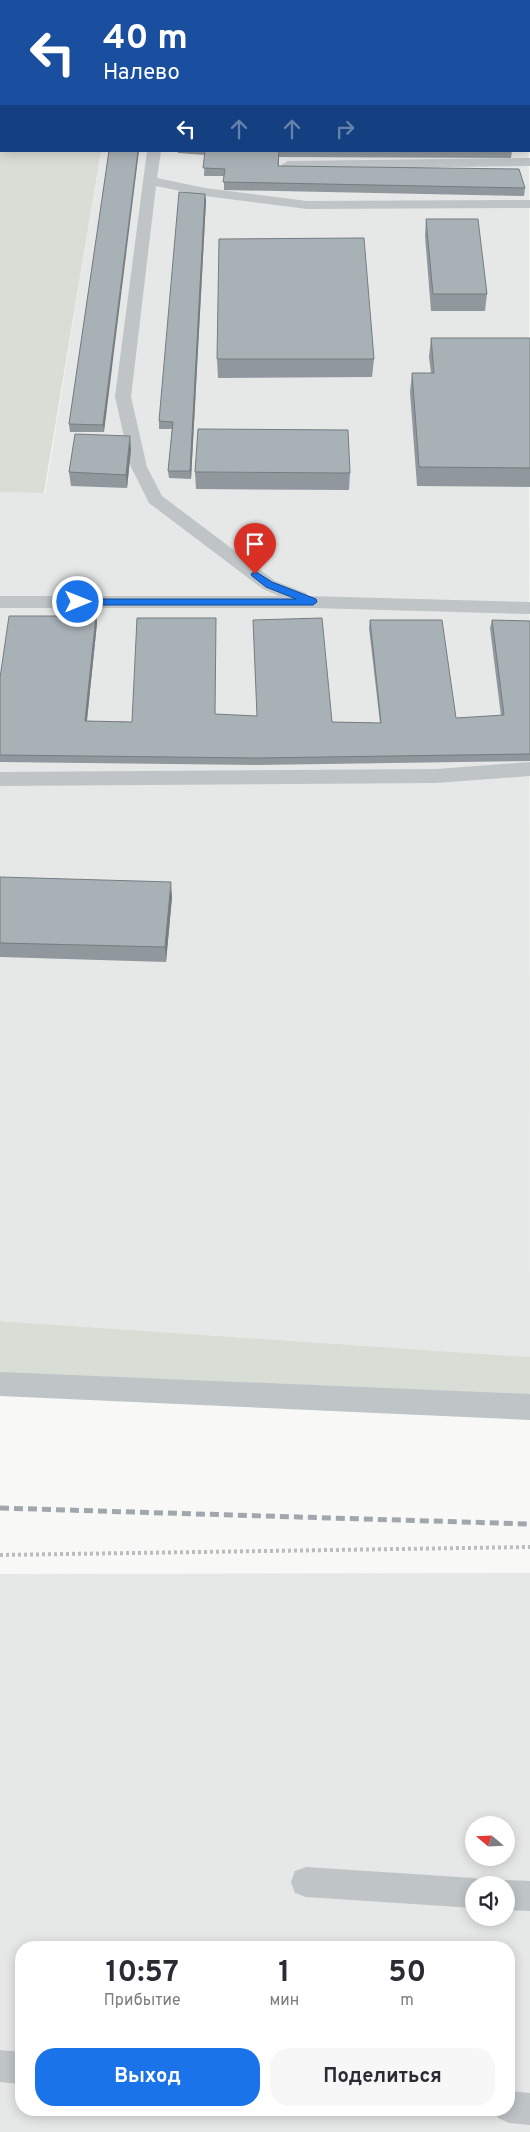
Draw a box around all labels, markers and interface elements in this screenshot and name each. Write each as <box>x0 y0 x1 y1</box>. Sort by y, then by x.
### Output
text: 40 m <box>103 17 188 61</box>
icon: left <box>20 20 85 85</box>
text: Налево <box>103 60 180 87</box>
icon: left <box>172 115 200 143</box>
icon: ahead <box>225 115 253 143</box>
icon: ahead <box>278 115 306 143</box>
icon: right <box>331 115 359 143</box>
pin <box>234 523 276 574</box>
icon: arrive <box>241 530 269 558</box>
position arrow <box>51 575 103 627</box>
north arrow <box>465 1816 515 1866</box>
map controls <box>465 1816 515 1926</box>
button: sound <box>465 1876 515 1926</box>
text: 10:57 <box>105 1955 179 1992</box>
text: 1 <box>278 1955 290 1992</box>
text: 50 <box>388 1955 426 1992</box>
text: Прибытие <box>104 1991 181 2011</box>
text: мин <box>269 1991 299 2011</box>
text: m <box>400 1991 414 2011</box>
button: Выход <box>35 2048 260 2106</box>
button: Поделиться <box>270 2048 495 2106</box>

